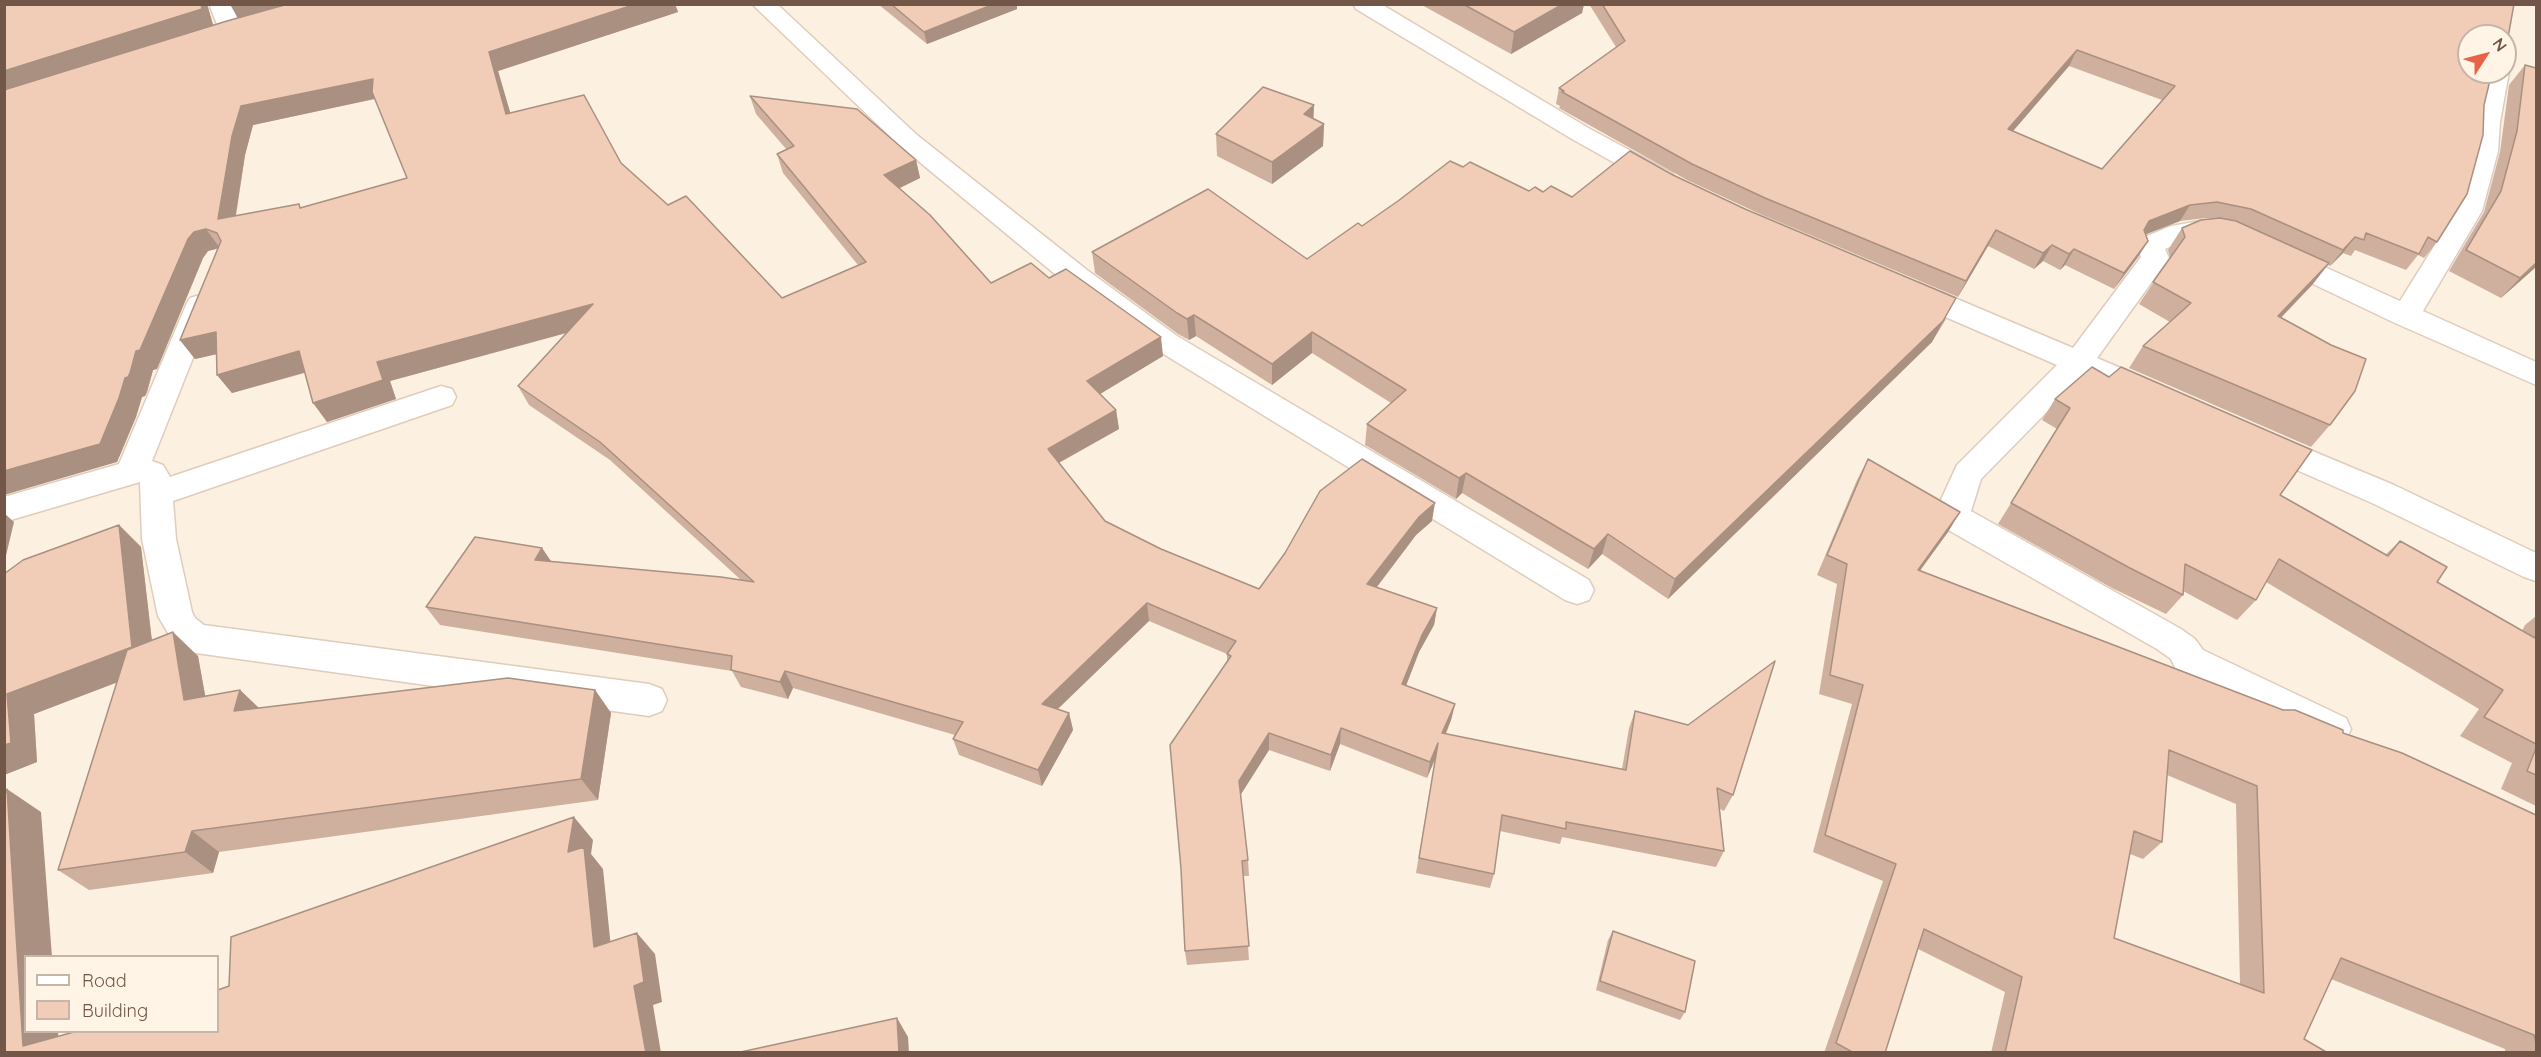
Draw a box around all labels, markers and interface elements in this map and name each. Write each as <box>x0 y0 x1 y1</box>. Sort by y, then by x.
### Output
north arrow <box>2457 24 2517 84</box>
text: N <box>2488 34 2511 55</box>
legend <box>24 955 219 1033</box>
text: Road <box>82 969 127 992</box>
text: Building <box>82 999 148 1022</box>

